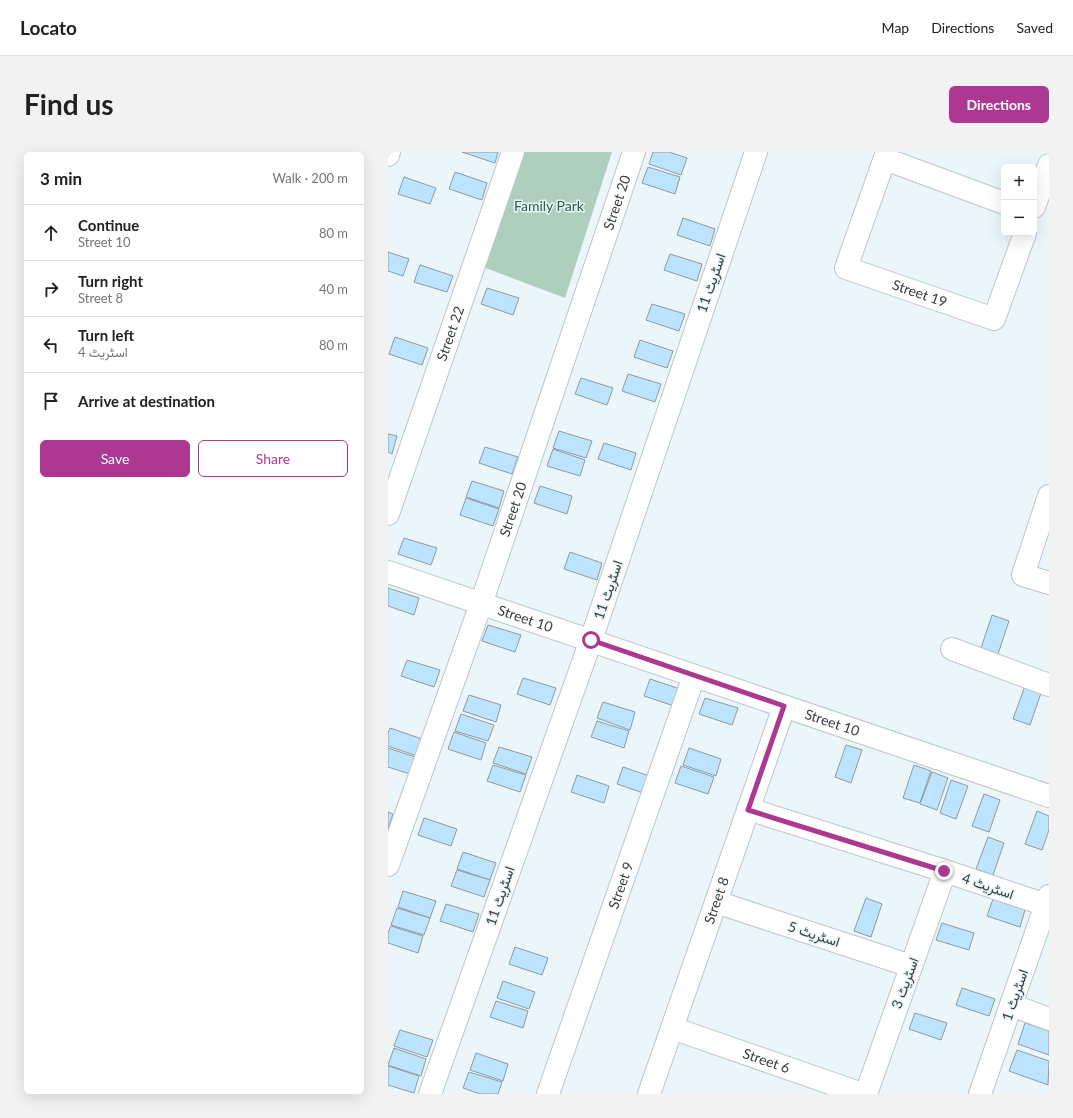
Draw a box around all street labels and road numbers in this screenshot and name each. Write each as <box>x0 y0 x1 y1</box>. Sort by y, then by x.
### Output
street label: Street 20 <box>599 173 634 232</box>
street label: اسٹریٹ 11 <box>692 251 730 315</box>
street label: Street 19 <box>890 276 949 310</box>
street label: Street 22 <box>433 304 467 363</box>
street label: Street 20 <box>495 480 530 539</box>
street label: اسٹریٹ 11 <box>589 558 627 622</box>
street label: Street 10 <box>496 601 555 635</box>
street label: Street 10 <box>803 705 862 739</box>
street label: Street 9 <box>604 859 636 911</box>
street label: اسٹریٹ 11 <box>481 864 519 928</box>
street label: اسٹریٹ 4 <box>960 869 1016 903</box>
street label: Street 8 <box>700 875 732 926</box>
street label: اسٹریٹ 5 <box>786 917 842 951</box>
street label: اسٹریٹ 3 <box>887 955 923 1011</box>
street label: اسٹریٹ 1 <box>998 967 1032 1023</box>
street label: Street 6 <box>741 1044 792 1076</box>

